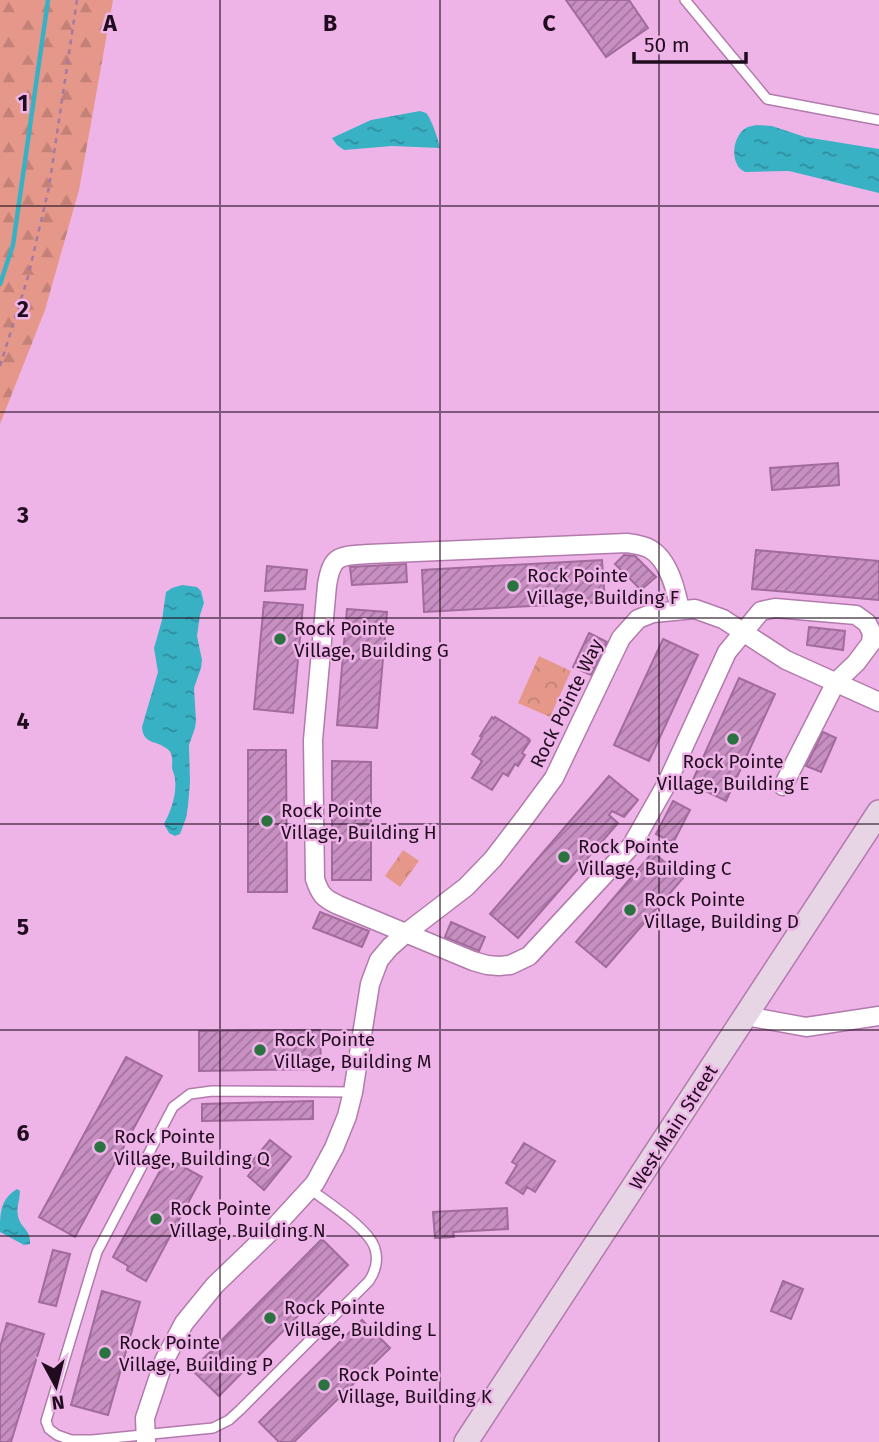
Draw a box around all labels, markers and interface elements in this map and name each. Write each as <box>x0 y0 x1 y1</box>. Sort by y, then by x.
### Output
text: A <box>102 9 117 37</box>
text: B <box>323 9 337 37</box>
text: C <box>542 9 556 37</box>
scale bar <box>634 21 746 65</box>
text: 50 m <box>644 32 690 58</box>
text: 1 <box>18 89 28 117</box>
text: 2 <box>17 295 29 323</box>
text: 3 <box>16 501 29 529</box>
place label: Rock Pointe Village, Building F <box>527 564 679 609</box>
marker: Rock Pointe Village, Building F <box>505 578 521 594</box>
place label: Rock Pointe Village, Building G <box>294 617 449 662</box>
marker: Rock Pointe Village, Building G <box>272 631 288 647</box>
street label: Rock Pointe Way <box>525 634 608 771</box>
text: 4 <box>17 707 30 735</box>
marker: Rock Pointe Village, Building E <box>725 731 741 747</box>
place label: Rock Pointe Village, Building E <box>657 750 809 795</box>
place label: Rock Pointe Village, Building H <box>281 799 437 844</box>
marker: Rock Pointe Village, Building H <box>259 813 275 829</box>
place label: Rock Pointe Village, Building C <box>578 835 732 880</box>
marker: Rock Pointe Village, Building C <box>556 849 572 865</box>
place label: Rock Pointe Village, Building D <box>644 888 799 933</box>
marker: Rock Pointe Village, Building D <box>622 902 638 918</box>
text: 5 <box>17 913 29 941</box>
place label: Rock Pointe Village, Building M <box>274 1028 431 1073</box>
marker: Rock Pointe Village, Building M <box>252 1042 268 1058</box>
street label: West Main Street <box>624 1060 723 1194</box>
text: 6 <box>17 1119 30 1147</box>
place label: Rock Pointe Village, Building Q <box>114 1125 270 1170</box>
marker: Rock Pointe Village, Building Q <box>92 1139 108 1155</box>
place label: Rock Pointe Village, Building N <box>170 1197 326 1242</box>
marker: Rock Pointe Village, Building N <box>148 1211 164 1227</box>
place label: Rock Pointe Village, Building L <box>284 1296 437 1341</box>
marker: Rock Pointe Village, Building L <box>262 1310 278 1326</box>
place label: Rock Pointe Village, Building P <box>119 1331 273 1376</box>
marker: Rock Pointe Village, Building P <box>97 1345 113 1361</box>
north arrow <box>21 1351 91 1421</box>
place label: Rock Pointe Village, Building K <box>338 1363 493 1408</box>
marker: Rock Pointe Village, Building K <box>316 1377 332 1393</box>
text: N <box>50 1390 66 1415</box>

